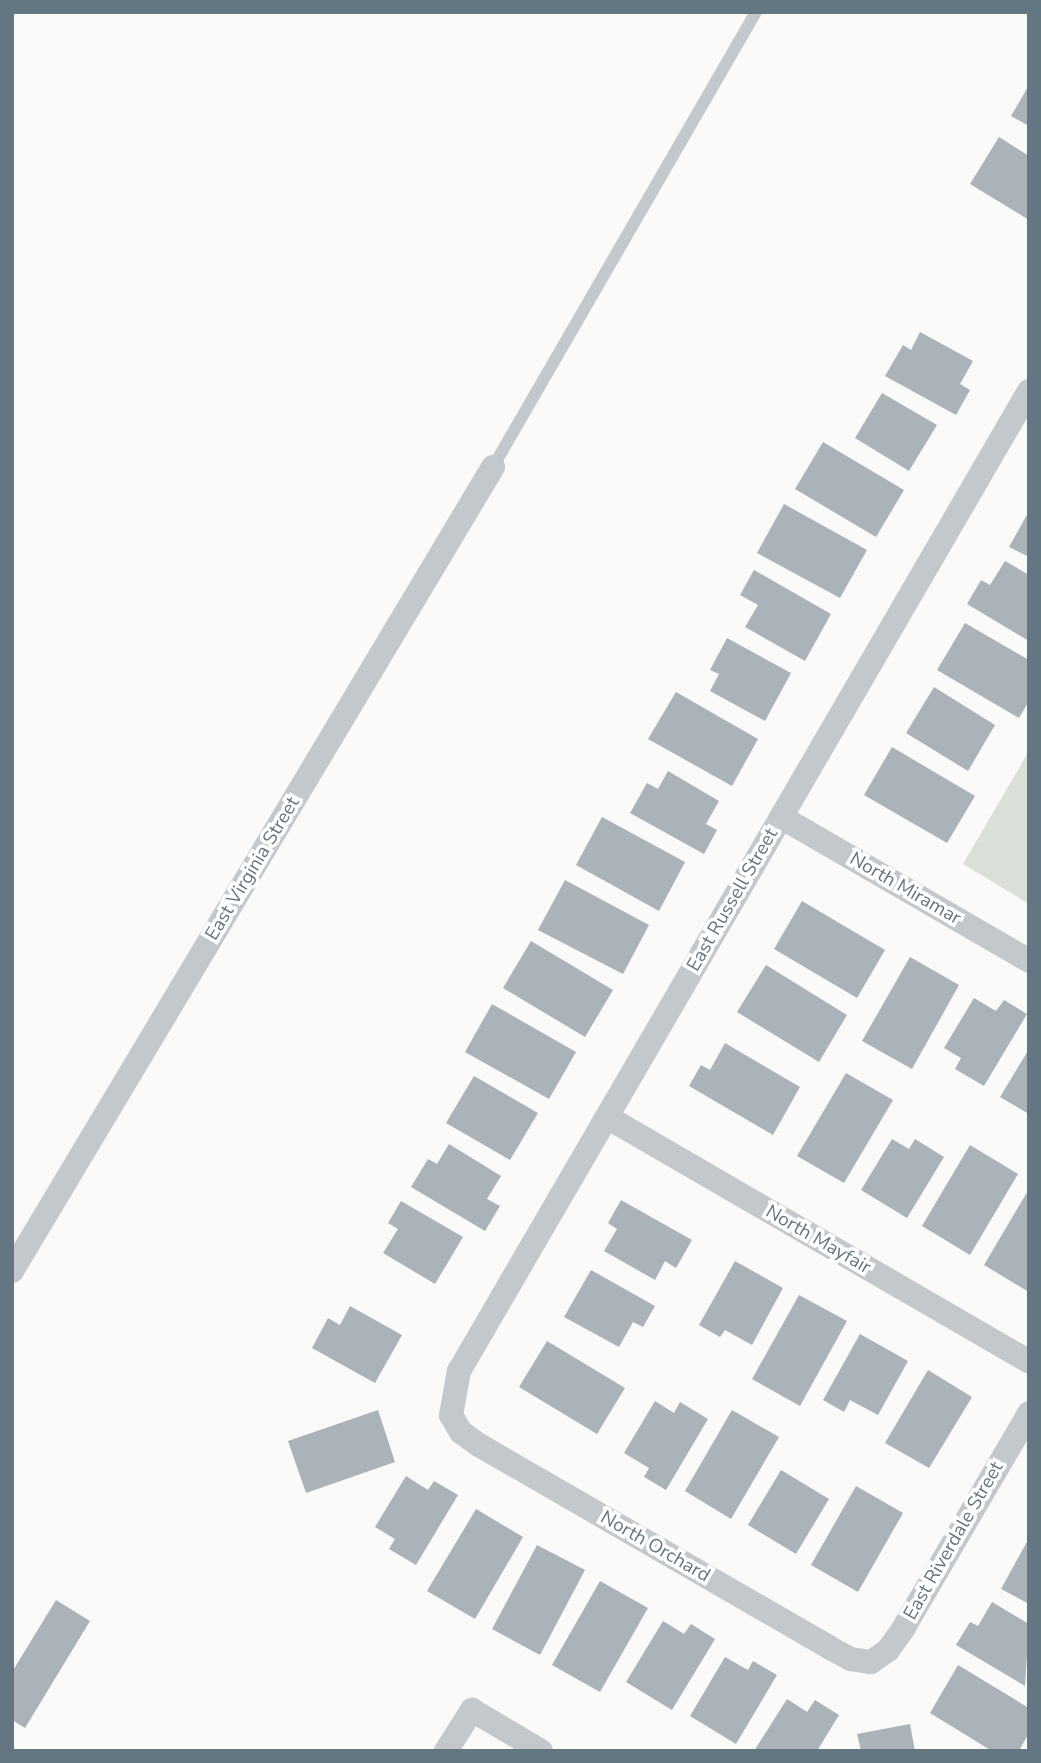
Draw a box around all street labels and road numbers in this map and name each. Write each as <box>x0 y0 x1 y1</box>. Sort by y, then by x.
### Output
street label: East Virginia Street <box>201 793 305 945</box>
street label: East Russell Street <box>683 824 783 976</box>
street label: North Miramar <box>845 848 965 930</box>
street label: North Mayfair <box>761 1201 875 1279</box>
street label: East Riverdale Street <box>899 1458 1009 1624</box>
street label: North Orchard <box>596 1506 714 1588</box>

